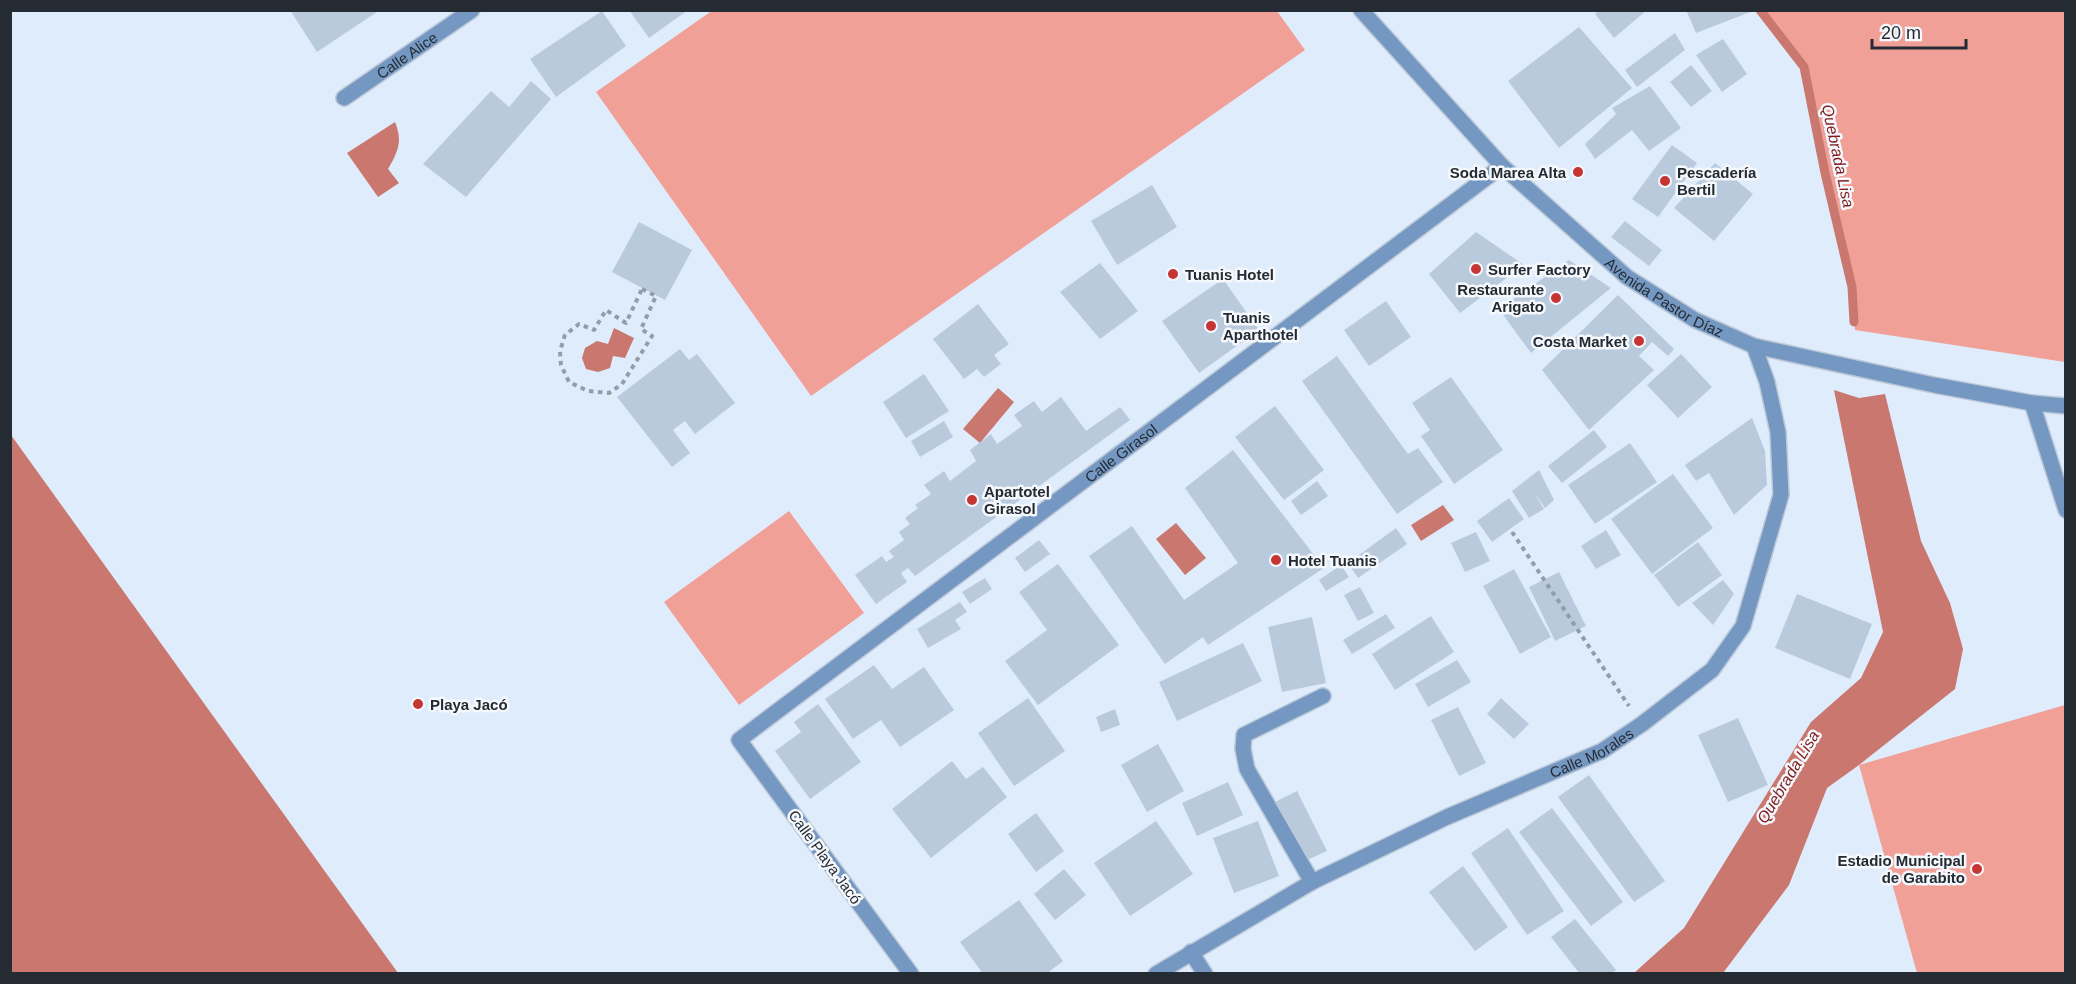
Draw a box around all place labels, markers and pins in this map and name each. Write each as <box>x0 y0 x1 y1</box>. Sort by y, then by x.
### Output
place label: Soda Marea Alta <box>1450 164 1567 181</box>
place label: Pescadería Bertil <box>1677 164 1757 198</box>
marker: Soda Marea Alta <box>1571 165 1585 179</box>
marker: Pescadería Bertil <box>1658 174 1672 188</box>
place label: Surfer Factory <box>1488 261 1591 278</box>
marker: Surfer Factory <box>1469 262 1483 276</box>
place label: Tuanis Hotel <box>1185 266 1274 283</box>
marker: Tuanis Hotel <box>1166 267 1180 281</box>
place label: Restaurante Arigato <box>1457 281 1544 315</box>
marker: Restaurante Arigato <box>1549 291 1563 305</box>
place label: Tuanis Aparthotel <box>1223 309 1298 343</box>
marker: Tuanis Aparthotel <box>1204 319 1218 333</box>
place label: Costa Market <box>1533 333 1627 350</box>
marker: Costa Market <box>1632 334 1646 348</box>
place label: Apartotel Girasol <box>984 483 1050 517</box>
marker: Apartotel Girasol <box>965 493 979 507</box>
place label: Hotel Tuanis <box>1288 552 1377 569</box>
marker: Hotel Tuanis <box>1269 553 1283 567</box>
place label: Playa Jacó <box>430 696 508 713</box>
marker: Playa Jacó <box>411 697 425 711</box>
place label: Estadio Municipal de Garabito <box>1837 852 1965 886</box>
marker: Estadio Municipal de Garabito <box>1970 862 1984 876</box>

